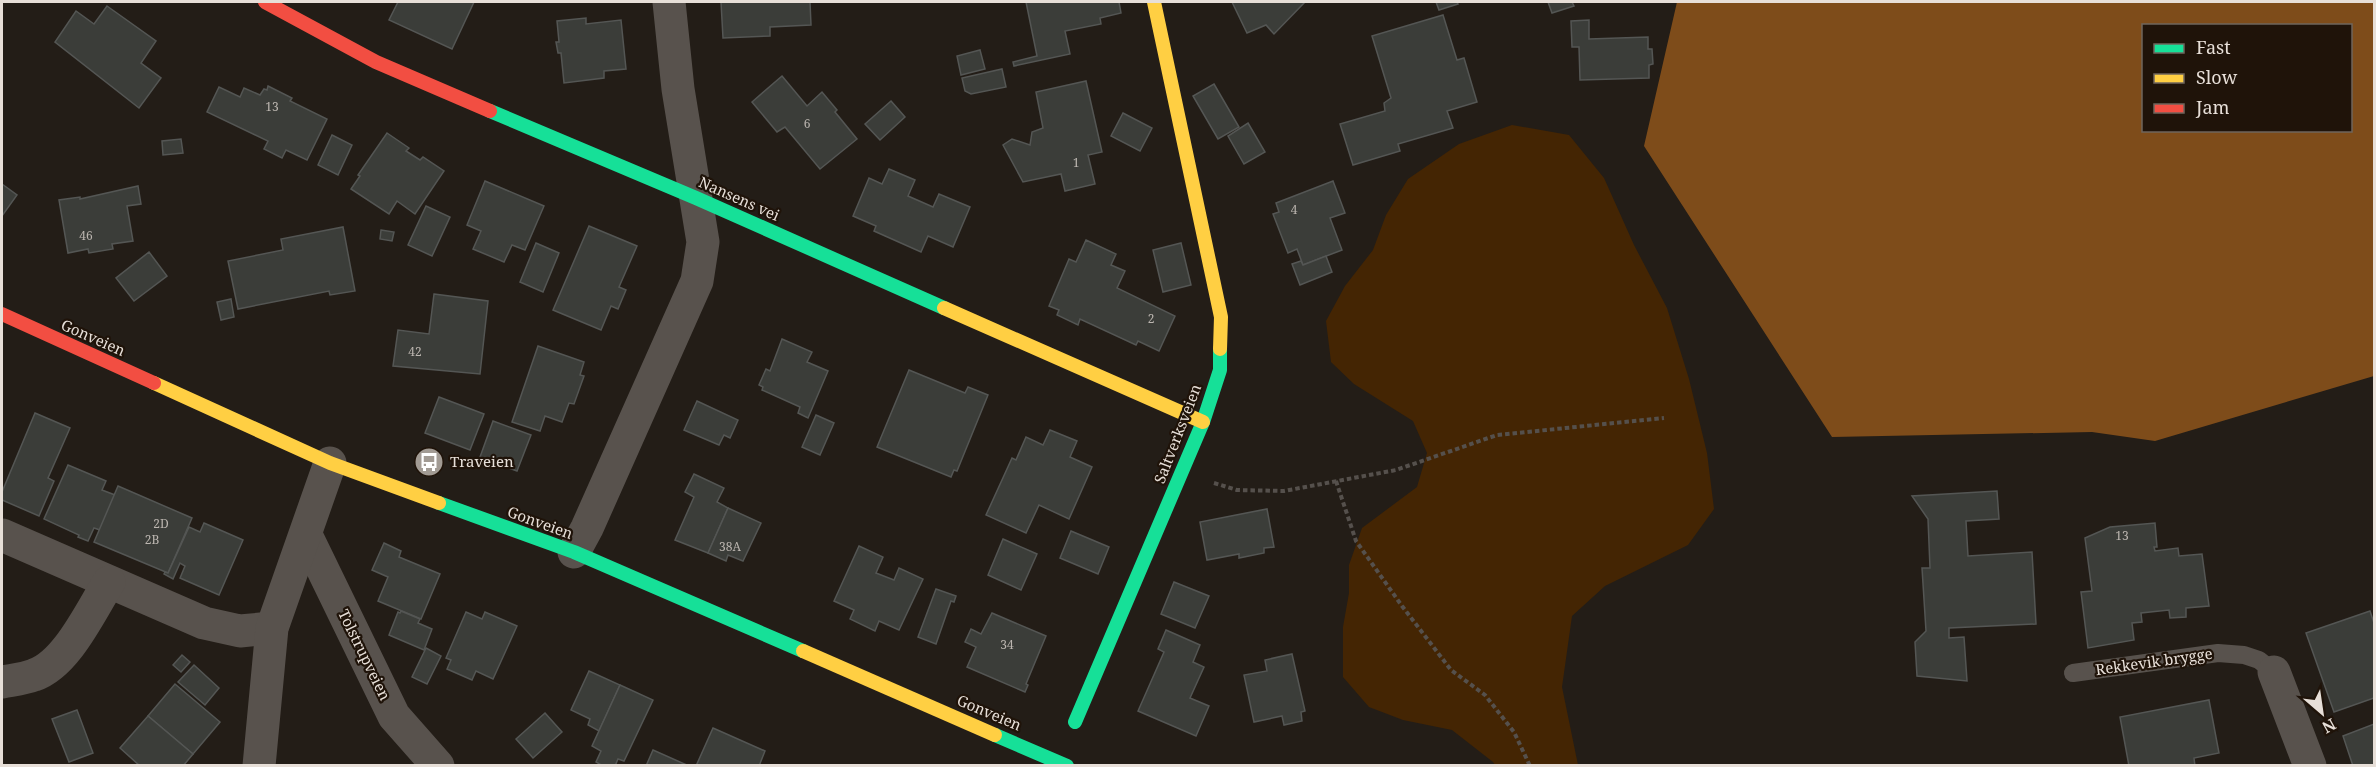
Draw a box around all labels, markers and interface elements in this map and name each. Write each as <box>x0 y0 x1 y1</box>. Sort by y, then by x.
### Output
legend <box>2142 24 2352 132</box>
text: Fast <box>2196 35 2231 59</box>
text: Slow <box>2196 65 2238 89</box>
text: Jam <box>2195 95 2230 119</box>
house number: 13 <box>265 98 279 115</box>
house number: 6 <box>804 115 811 132</box>
house number: 1 <box>1073 154 1079 171</box>
street label: Nansens vei <box>696 171 783 225</box>
house number: 4 <box>1291 201 1298 218</box>
house number: 46 <box>79 227 93 244</box>
house number: 2 <box>1148 310 1154 327</box>
street label: Gonveien <box>58 314 129 360</box>
house number: 42 <box>408 343 422 360</box>
street label: Saltverksveien <box>1149 381 1205 486</box>
bus stop icon: Traveien <box>413 446 445 478</box>
place label: Traveien <box>450 451 514 471</box>
street label: Gonveien <box>505 501 576 543</box>
house number: 2D <box>153 515 169 532</box>
house number: 13 <box>2115 527 2129 544</box>
house number: 2B <box>145 531 159 548</box>
house number: 38A <box>719 538 741 555</box>
street label: Tolstrupveien <box>334 606 396 704</box>
house number: 34 <box>1000 636 1014 653</box>
street label: Rekkevik brygge <box>2094 643 2214 679</box>
north arrow <box>2292 683 2352 743</box>
street label: Gonveien <box>954 690 1025 735</box>
text: N <box>2318 713 2340 739</box>

